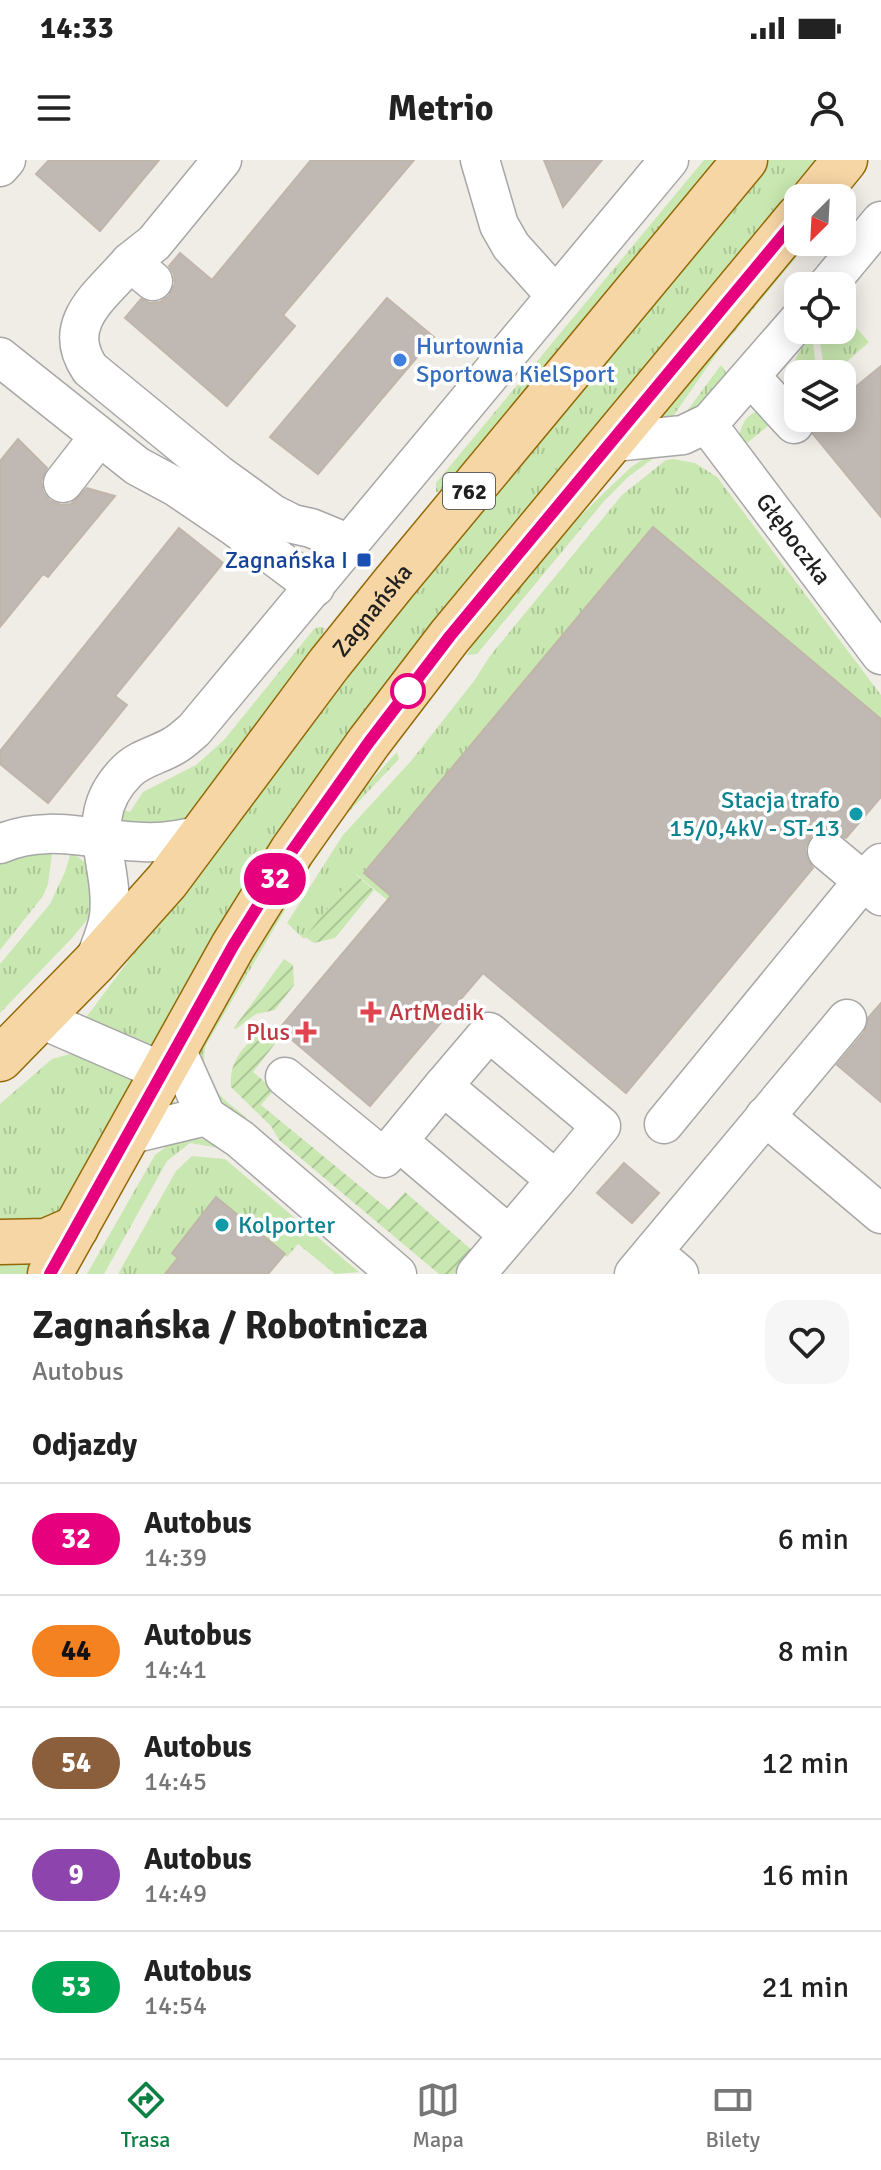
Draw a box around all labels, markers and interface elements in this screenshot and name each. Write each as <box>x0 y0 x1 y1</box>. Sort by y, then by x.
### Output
text: 14:33 <box>40 10 114 47</box>
icon: menu <box>32 86 76 130</box>
text: Metrio <box>388 86 493 131</box>
icon: person <box>805 86 849 130</box>
north arrow <box>784 184 856 256</box>
map controls <box>784 184 856 432</box>
button: locate <box>784 272 856 344</box>
place label: Hurtownia Sportowa KielSport <box>416 331 615 389</box>
marker: Hurtownia Sportowa KielSport <box>391 351 409 369</box>
button: layers <box>784 360 856 432</box>
road number: 762 <box>443 473 495 509</box>
street label: Głęboczka <box>749 487 838 591</box>
place label: Zagnańska I <box>225 545 348 575</box>
marker: Zagnańska I <box>355 551 373 569</box>
street label: Zagnańska <box>326 558 419 663</box>
unlabelled marker <box>391 674 425 708</box>
place label: Stacja trafo 15/0,4kV - ST-13 <box>669 785 840 843</box>
marker: Stacja trafo 15/0,4kV - ST-13 <box>847 805 865 823</box>
line badge: 32 <box>239 853 311 905</box>
text: 32 <box>260 862 290 896</box>
place label: ArtMedik <box>389 997 484 1027</box>
marker: ArtMedik <box>360 1001 382 1023</box>
place label: Plus <box>246 1017 290 1047</box>
marker: Plus <box>297 1023 315 1041</box>
place label: Kolporter <box>238 1210 335 1240</box>
marker: Kolporter <box>213 1216 231 1234</box>
button: heart <box>765 1300 849 1384</box>
text: Zagnańska / Robotnicza <box>32 1302 428 1349</box>
text: Autobus <box>32 1356 124 1388</box>
text: Odjazdy <box>32 1427 137 1464</box>
text: Autobus <box>144 1505 252 1542</box>
text: 6 min <box>778 1521 849 1558</box>
text: 32 <box>61 1522 91 1556</box>
text: 14:39 <box>144 1542 207 1574</box>
text: Autobus <box>144 1617 252 1654</box>
text: 8 min <box>778 1633 849 1670</box>
text: 44 <box>61 1634 91 1668</box>
text: 14:41 <box>144 1654 207 1686</box>
text: Autobus <box>144 1729 252 1766</box>
text: 12 min <box>762 1745 849 1782</box>
text: 54 <box>61 1746 91 1780</box>
text: 14:45 <box>144 1766 207 1798</box>
text: Autobus <box>144 1841 252 1878</box>
text: 16 min <box>762 1857 849 1894</box>
text: 9 <box>68 1858 84 1892</box>
text: 14:49 <box>144 1878 207 1910</box>
text: Autobus <box>144 1953 252 1990</box>
text: 21 min <box>762 1969 849 2006</box>
text: 53 <box>61 1970 91 2004</box>
text: 14:54 <box>144 1990 207 2022</box>
tab: Trasa <box>121 2078 170 2153</box>
tab: Mapa <box>412 2078 464 2153</box>
tab: Bilety <box>706 2078 760 2153</box>

